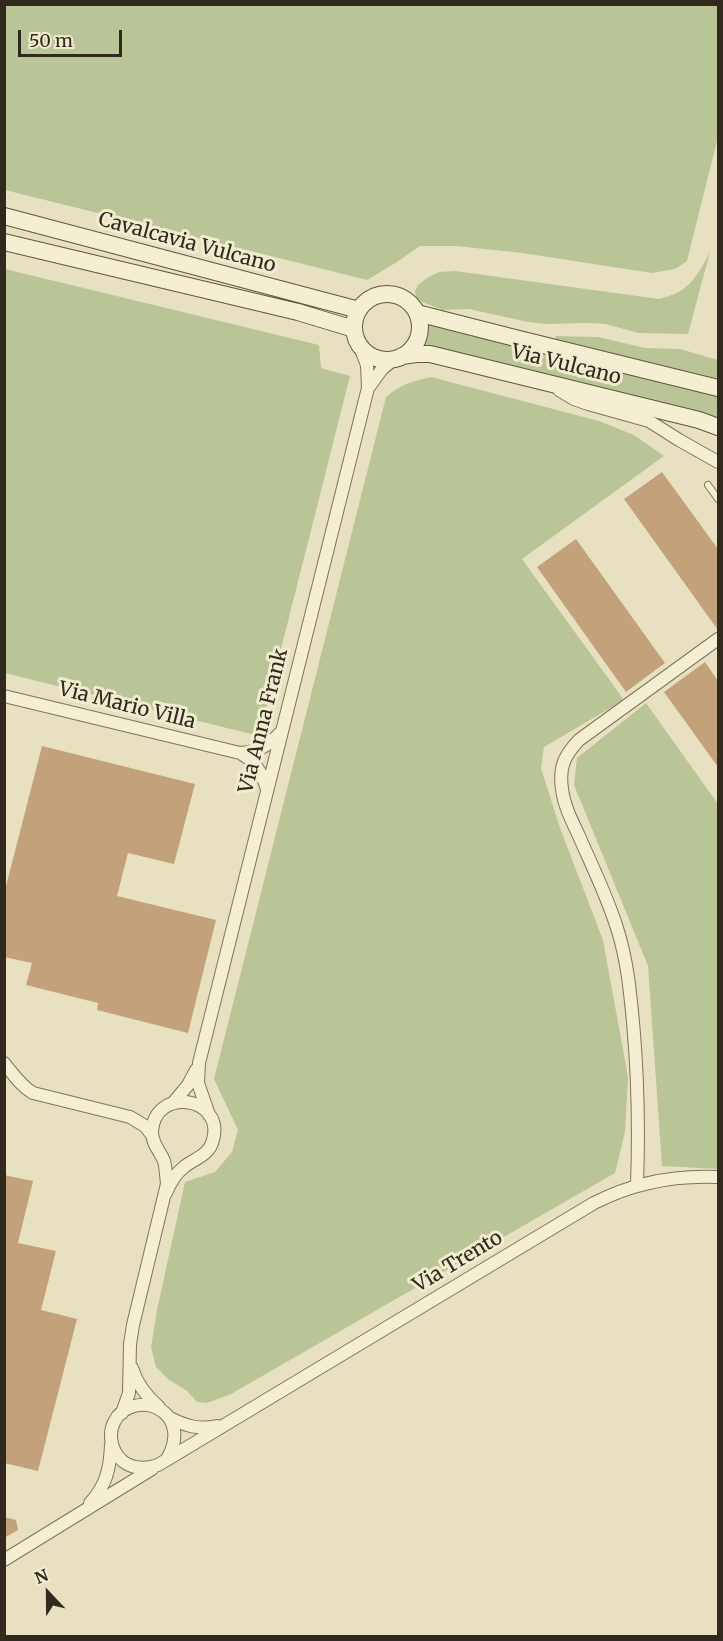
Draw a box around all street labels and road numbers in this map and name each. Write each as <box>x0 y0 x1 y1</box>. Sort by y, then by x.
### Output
street label: Cavalcavia Vulcano <box>96 208 278 278</box>
street label: Via Vulcano <box>509 340 623 390</box>
street label: Via Anna Frank <box>234 646 294 796</box>
street label: Via Mario Villa <box>56 677 198 735</box>
street label: Via Trento <box>409 1226 507 1298</box>

